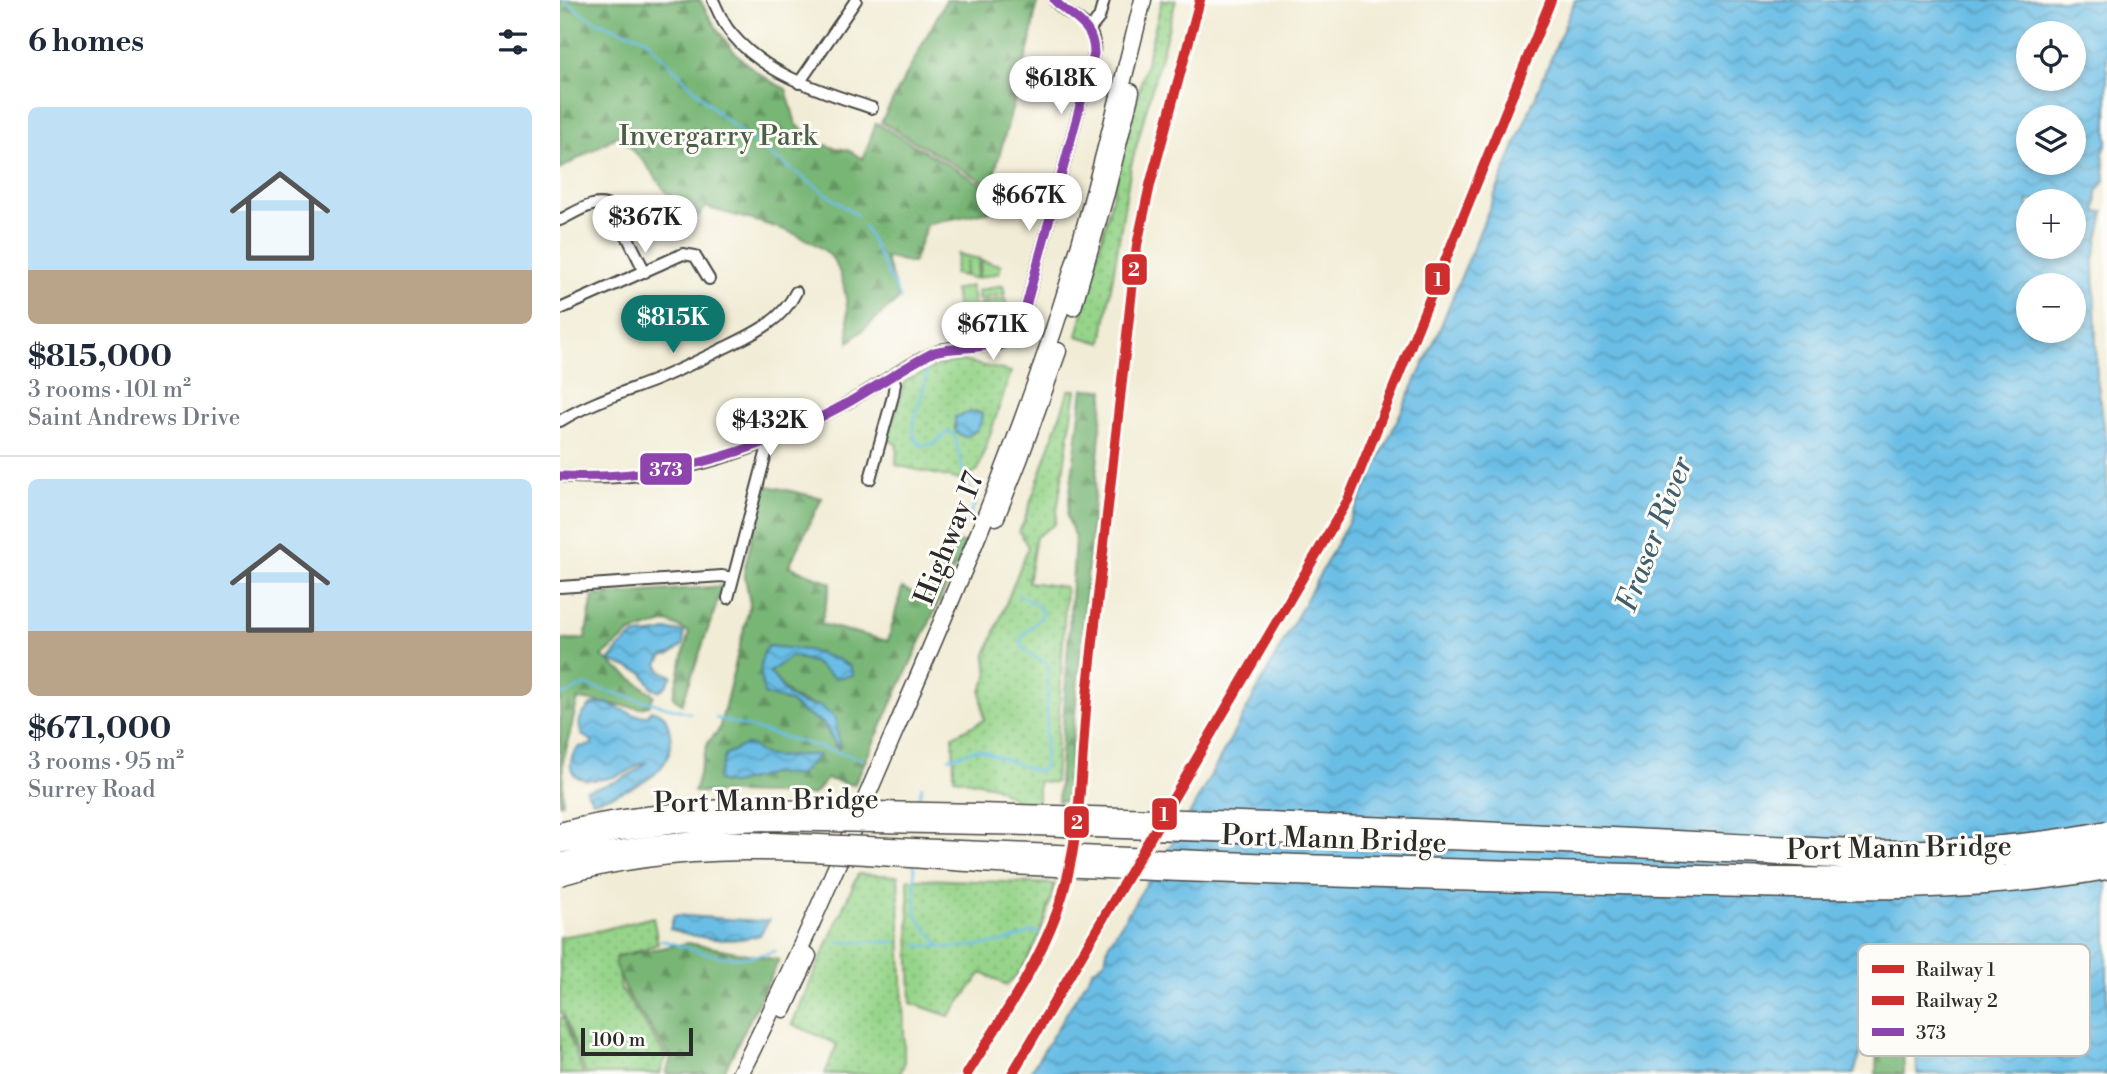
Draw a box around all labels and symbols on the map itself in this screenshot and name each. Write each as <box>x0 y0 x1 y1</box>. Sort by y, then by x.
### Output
pin: $618K <box>1012 57 1110 116</box>
park label: Invergarry Park <box>619 119 819 154</box>
pin: $667K <box>980 174 1078 233</box>
pin: $367K <box>596 196 694 255</box>
line badge: 2 <box>1121 253 1148 286</box>
text: 2 <box>1128 258 1140 282</box>
line badge: 1 <box>1424 262 1451 296</box>
text: 1 <box>1433 268 1443 292</box>
pin: $815K <box>624 296 722 355</box>
pin: $671K <box>944 302 1042 362</box>
pin: $432K <box>721 398 819 458</box>
water label: Fraser River <box>1608 450 1702 617</box>
line badge: 373 <box>639 452 693 486</box>
text: 373 <box>649 458 683 482</box>
street label: Highway 17 <box>907 467 992 610</box>
street label: Port Mann Bridge <box>653 782 879 821</box>
line badge: 1 <box>1151 797 1178 831</box>
text: 1 <box>1159 803 1169 827</box>
line badge: 2 <box>1063 805 1090 839</box>
text: 2 <box>1071 811 1083 835</box>
street label: Port Mann Bridge <box>1221 818 1447 861</box>
street label: Port Mann Bridge <box>1786 829 2012 868</box>
legend <box>1858 944 2090 1056</box>
text: Railway 1 <box>1916 958 1995 982</box>
text: Railway 2 <box>1916 989 1998 1013</box>
text: 373 <box>1916 1021 1946 1045</box>
scale bar <box>581 1025 693 1057</box>

